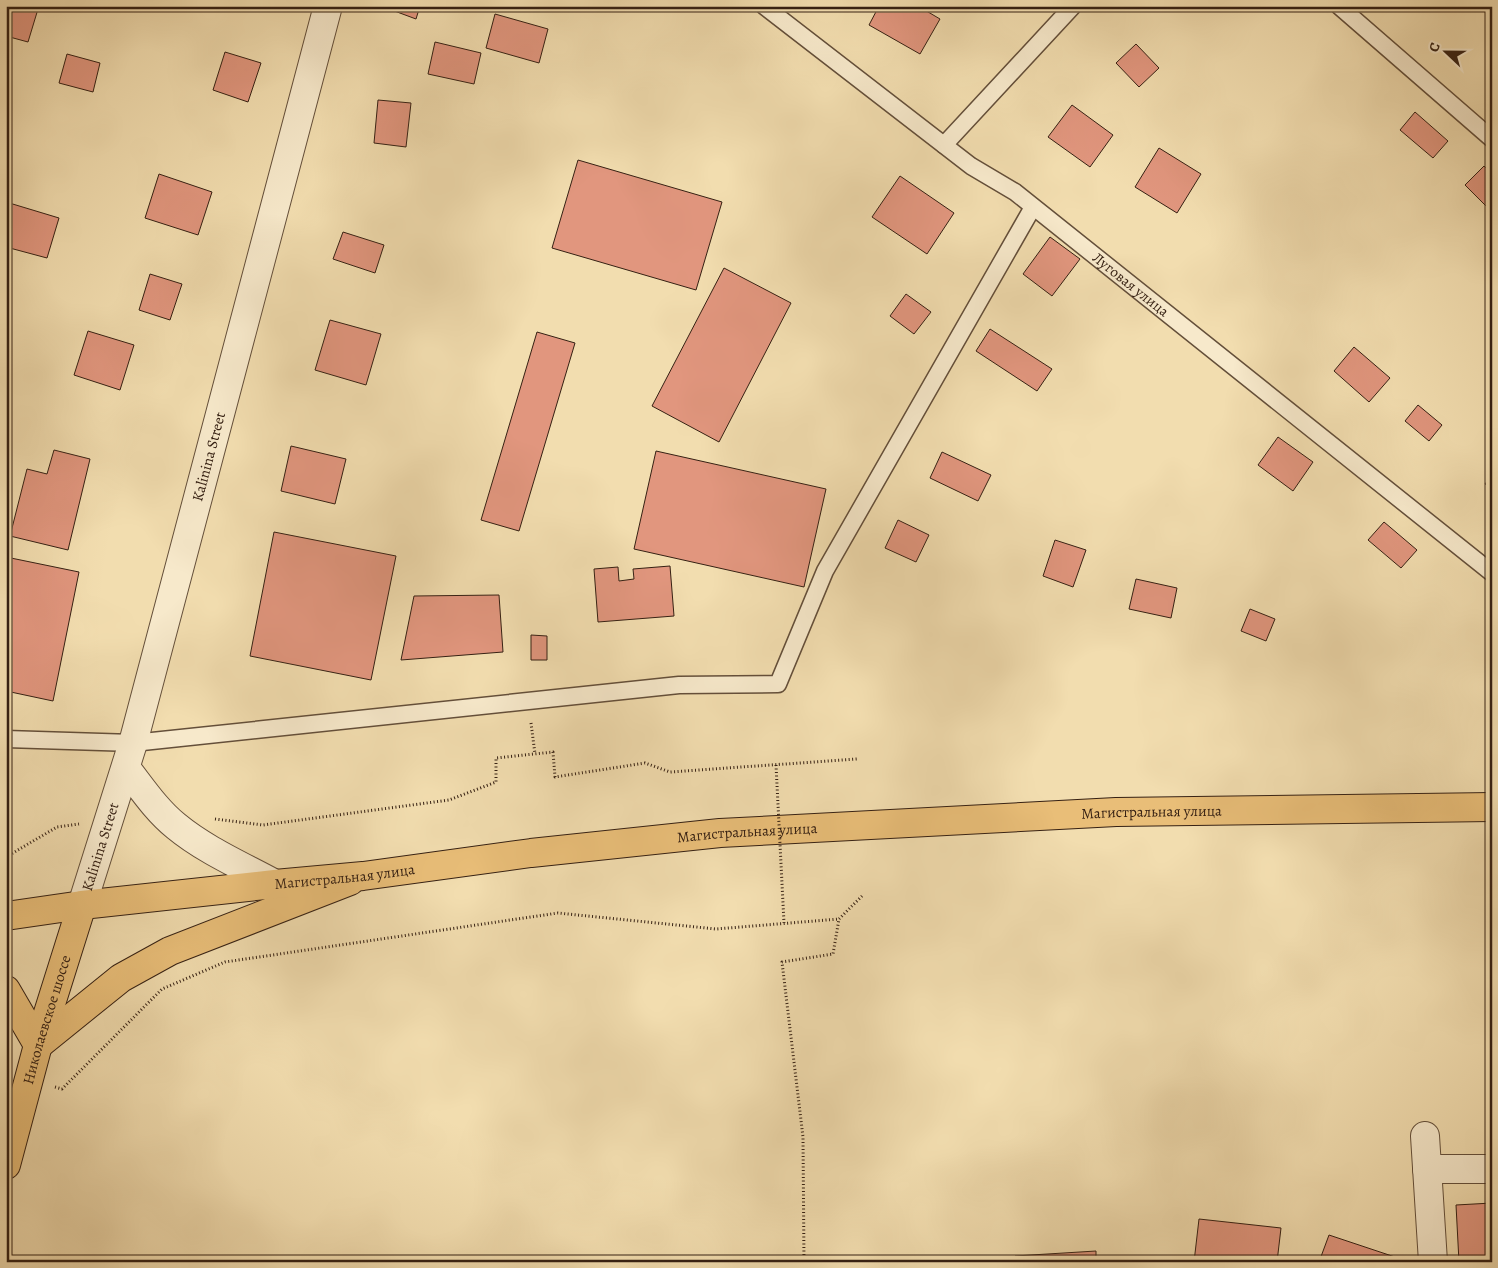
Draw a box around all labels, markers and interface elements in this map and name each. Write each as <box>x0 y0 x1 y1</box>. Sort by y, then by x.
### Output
north arrow <box>1420 28 1470 78</box>
text: С <box>1424 39 1445 55</box>
street label: Луговая улица <box>1088 248 1173 321</box>
street label: Kalinina Street <box>187 410 230 504</box>
street label: Kalinina Street <box>77 800 124 894</box>
street label: Магистральная улица <box>1081 801 1222 824</box>
street label: Магистральная улица <box>676 818 818 848</box>
street label: Магистральная улица <box>274 859 416 894</box>
street label: Николаевское шоссе <box>18 952 76 1086</box>

